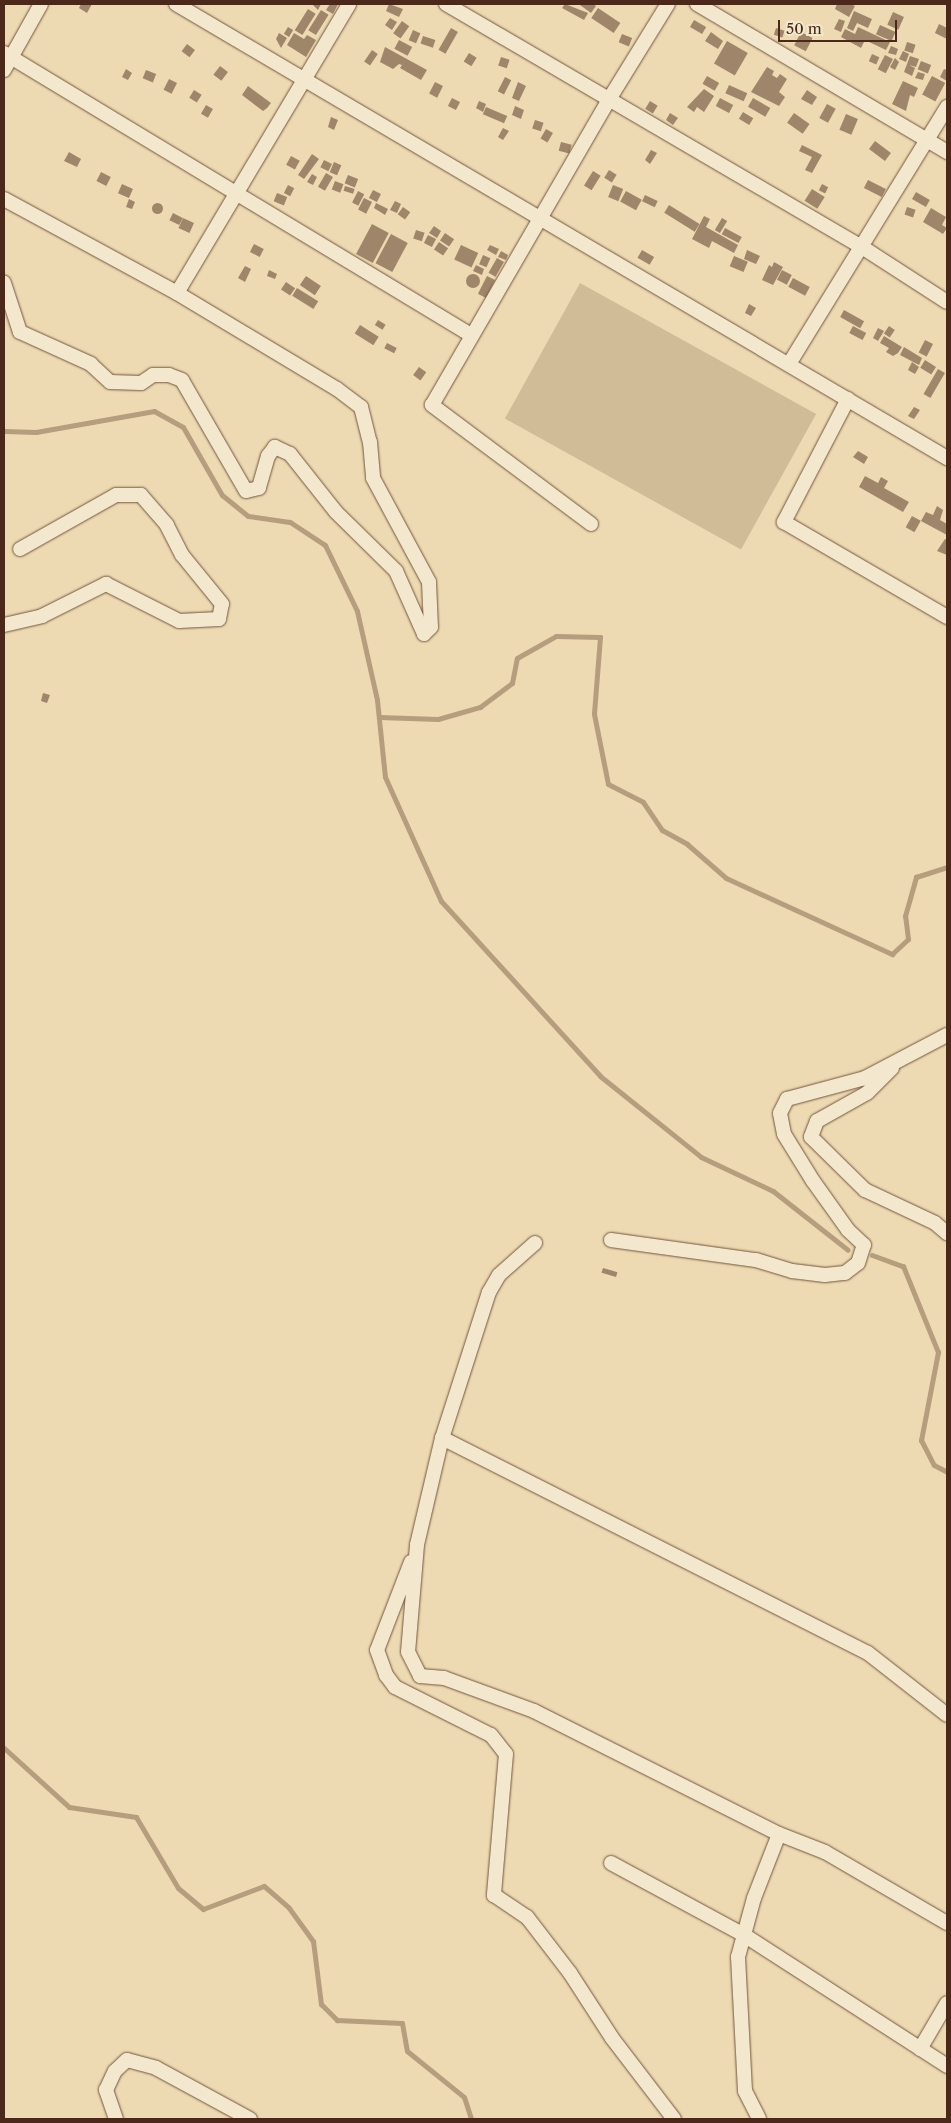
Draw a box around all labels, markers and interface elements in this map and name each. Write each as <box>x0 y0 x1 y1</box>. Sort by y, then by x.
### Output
scale bar <box>781 10 900 42</box>
text: 50 m <box>786 19 822 38</box>

